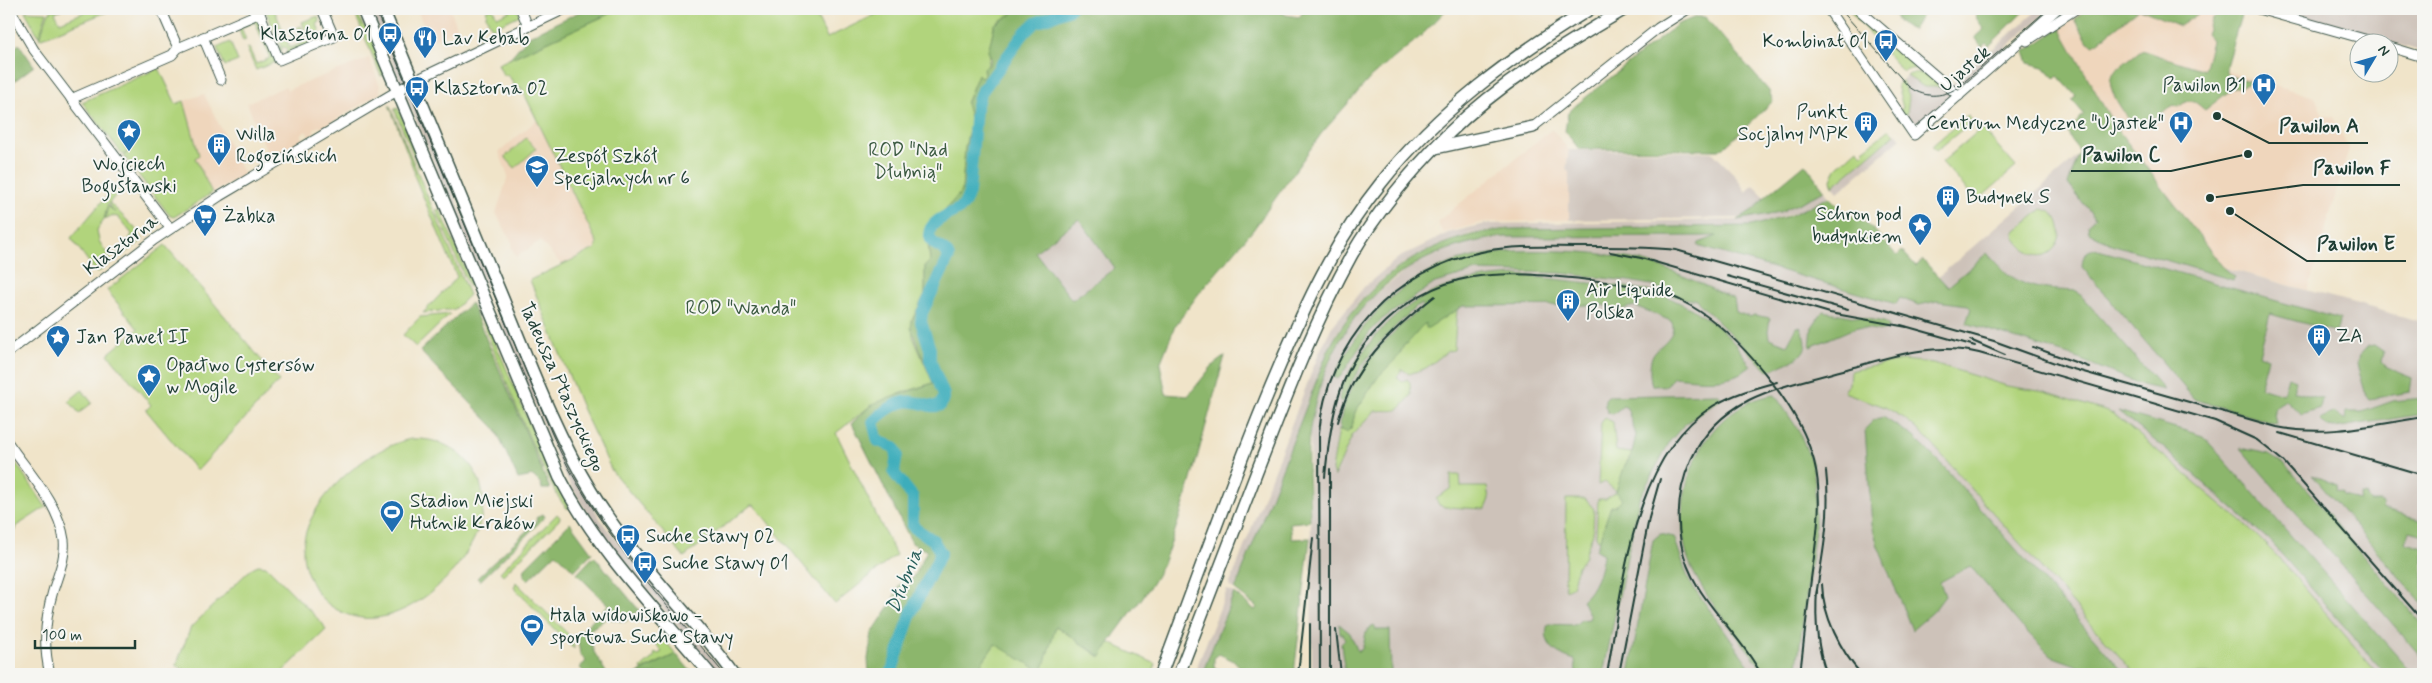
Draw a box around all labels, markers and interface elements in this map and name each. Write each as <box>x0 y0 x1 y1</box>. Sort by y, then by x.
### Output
bus stop icon: Klasztorna 01 <box>377 21 403 55</box>
place label: Klasztorna 01 <box>260 22 372 47</box>
restaurant icon: Lav Kebab <box>412 25 438 59</box>
place label: Lav Kebab <box>442 26 529 51</box>
bus stop icon: Kombinat 01 <box>1873 28 1899 62</box>
place label: Kombinat 01 <box>1762 29 1868 54</box>
north arrow <box>2350 32 2400 82</box>
street label: Ujastek <box>1934 40 1996 98</box>
text: N <box>2373 41 2393 60</box>
hospital icon: Pawilon B1 <box>2251 72 2277 106</box>
place label: Pawilon B1 <box>2162 73 2246 98</box>
bus stop icon: Klasztorna 02 <box>404 75 430 109</box>
place label: Klasztorna 02 <box>434 76 548 101</box>
place label: Punkt Socjalny MPK <box>1738 100 1848 148</box>
callout: Pawilon A <box>2269 108 2368 143</box>
building icon: Punkt Socjalny MPK <box>1853 110 1879 144</box>
hospital icon: Centrum Medyczne "Ujastek" <box>2168 110 2194 144</box>
place label: Centrum Medyczne "Ujastek" <box>1926 111 2164 136</box>
text: Pawilon A <box>2279 113 2359 140</box>
place icon: Wojciech Bogusławski <box>116 118 142 152</box>
place label: Willa Rogozińskich <box>236 122 337 172</box>
building icon: Willa Rogozińskich <box>206 132 232 166</box>
callout: Pawilon C <box>2071 136 2171 171</box>
park label: ROD "Nad Dłubnią" <box>868 138 948 185</box>
text: Pawilon C <box>2082 142 2161 169</box>
place label: Zespół Szkół Specjalnych nr 6 <box>554 144 690 192</box>
callout: Pawilon F <box>2303 150 2400 185</box>
place label: Wojciech Bogusławski <box>81 152 177 202</box>
school or university icon: Zespół Szkół Specjalnych nr 6 <box>524 154 550 188</box>
text: Pawilon F <box>2313 155 2392 182</box>
building icon: Budynek S <box>1935 184 1961 218</box>
place label: Budynek S <box>1966 185 2050 210</box>
place label: Schron pod budynkiem <box>1812 202 1902 249</box>
supermarket icon: Żabka <box>192 203 218 237</box>
place label: Żabka <box>222 204 275 229</box>
street label: Klasztorna <box>78 208 164 281</box>
place icon: Schron pod budynkiem <box>1907 212 1933 246</box>
callout: Pawilon E <box>2307 226 2406 261</box>
text: Pawilon E <box>2317 231 2396 258</box>
place label: Air Liquide Polska <box>1586 278 1673 325</box>
building icon: Air Liquide Polska <box>1555 288 1581 322</box>
park label: ROD "Wanda" <box>686 296 796 321</box>
street label: Tadeusza Ptaszyckiego <box>511 298 611 477</box>
building icon: ZA <box>2306 323 2332 357</box>
place icon: Jan Paweł II <box>45 324 71 358</box>
place label: ZA <box>2336 324 2363 349</box>
place label: Jan Paweł II <box>76 325 189 350</box>
place label: Opactwo Cystersów w Mogile <box>166 353 315 402</box>
place icon: Opactwo Cystersów w Mogile <box>136 363 162 397</box>
place label: Stadion Miejski Hutnik Kraków <box>410 489 534 536</box>
sports icon: Stadion Miejski Hutnik Kraków <box>379 499 405 533</box>
bus stop icon: Suche Stawy 02 <box>615 523 641 557</box>
place label: Suche Stawy 02 <box>646 524 774 550</box>
water label: Dłubnia <box>880 544 931 617</box>
bus stop icon: Suche Stawy 01 <box>632 550 658 584</box>
place label: Suche Stawy 01 <box>662 551 789 577</box>
place label: Hala widowiskowo - sportowa Suche Stawy <box>550 603 733 651</box>
sports icon: Hala widowiskowo - sportowa Suche Stawy <box>519 613 545 647</box>
scale bar <box>35 618 135 650</box>
text: 100 m <box>42 626 82 646</box>

